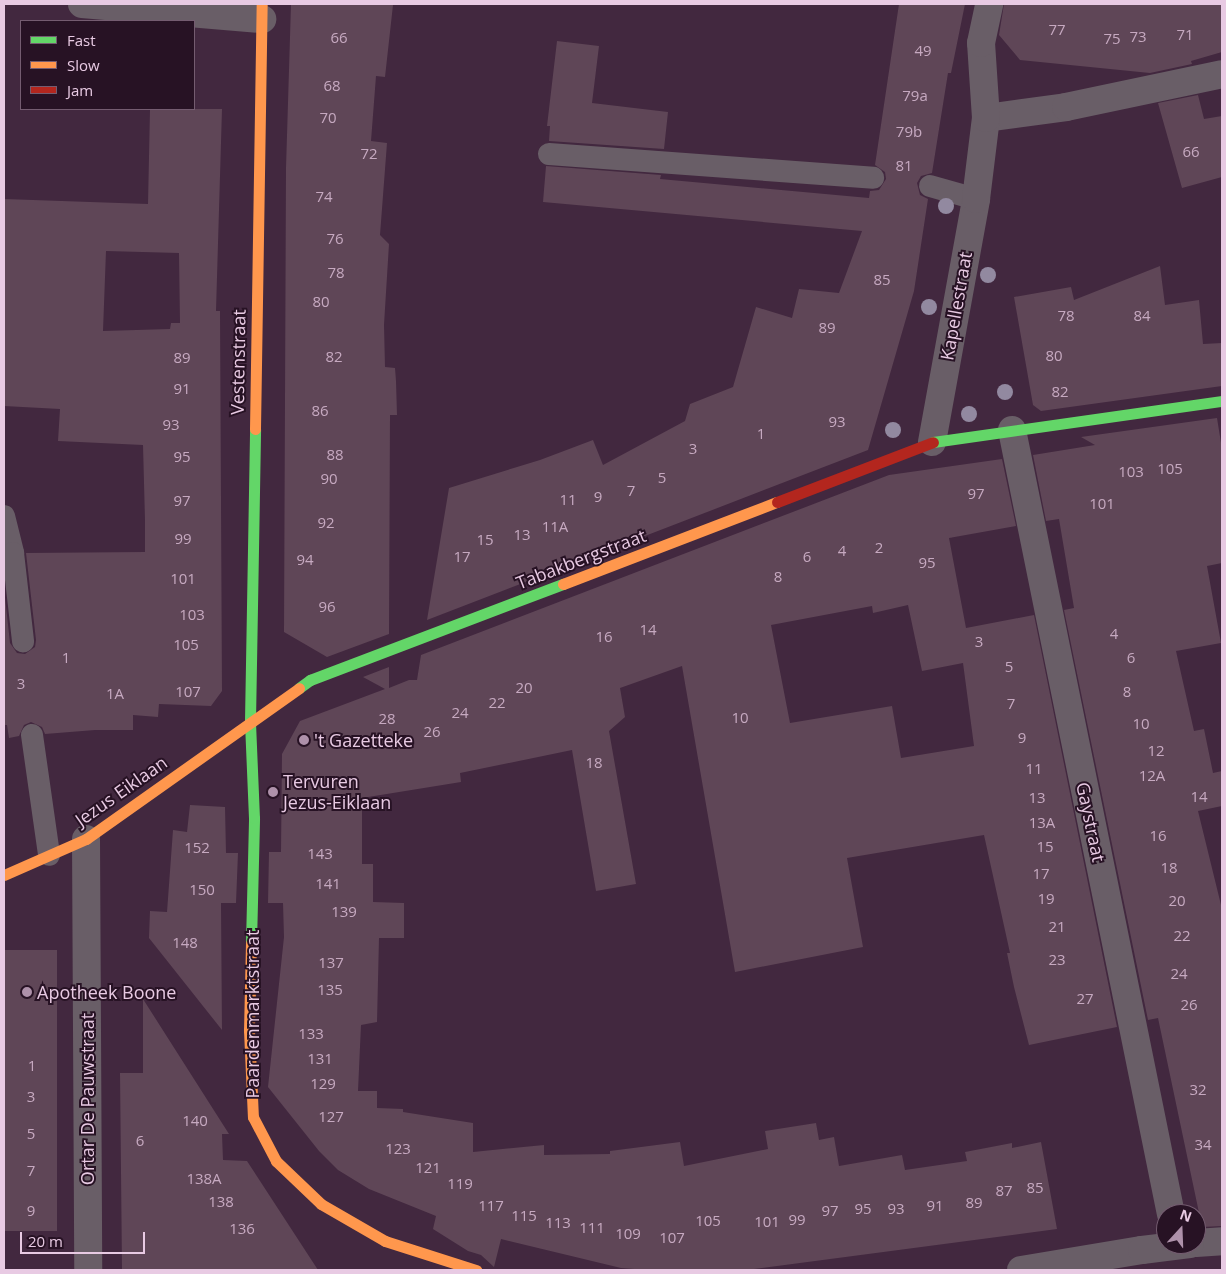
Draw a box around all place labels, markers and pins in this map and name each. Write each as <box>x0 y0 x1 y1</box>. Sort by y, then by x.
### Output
place label: 't Gazetteke <box>314 729 413 751</box>
marker: 't Gazetteke <box>298 734 310 746</box>
place label: Tervuren Jezus-Eiklaan <box>283 771 391 814</box>
marker: Tervuren Jezus-Eiklaan <box>267 786 279 798</box>
place label: Apotheek Boone <box>37 981 176 1003</box>
marker: Apotheek Boone <box>21 986 33 998</box>

